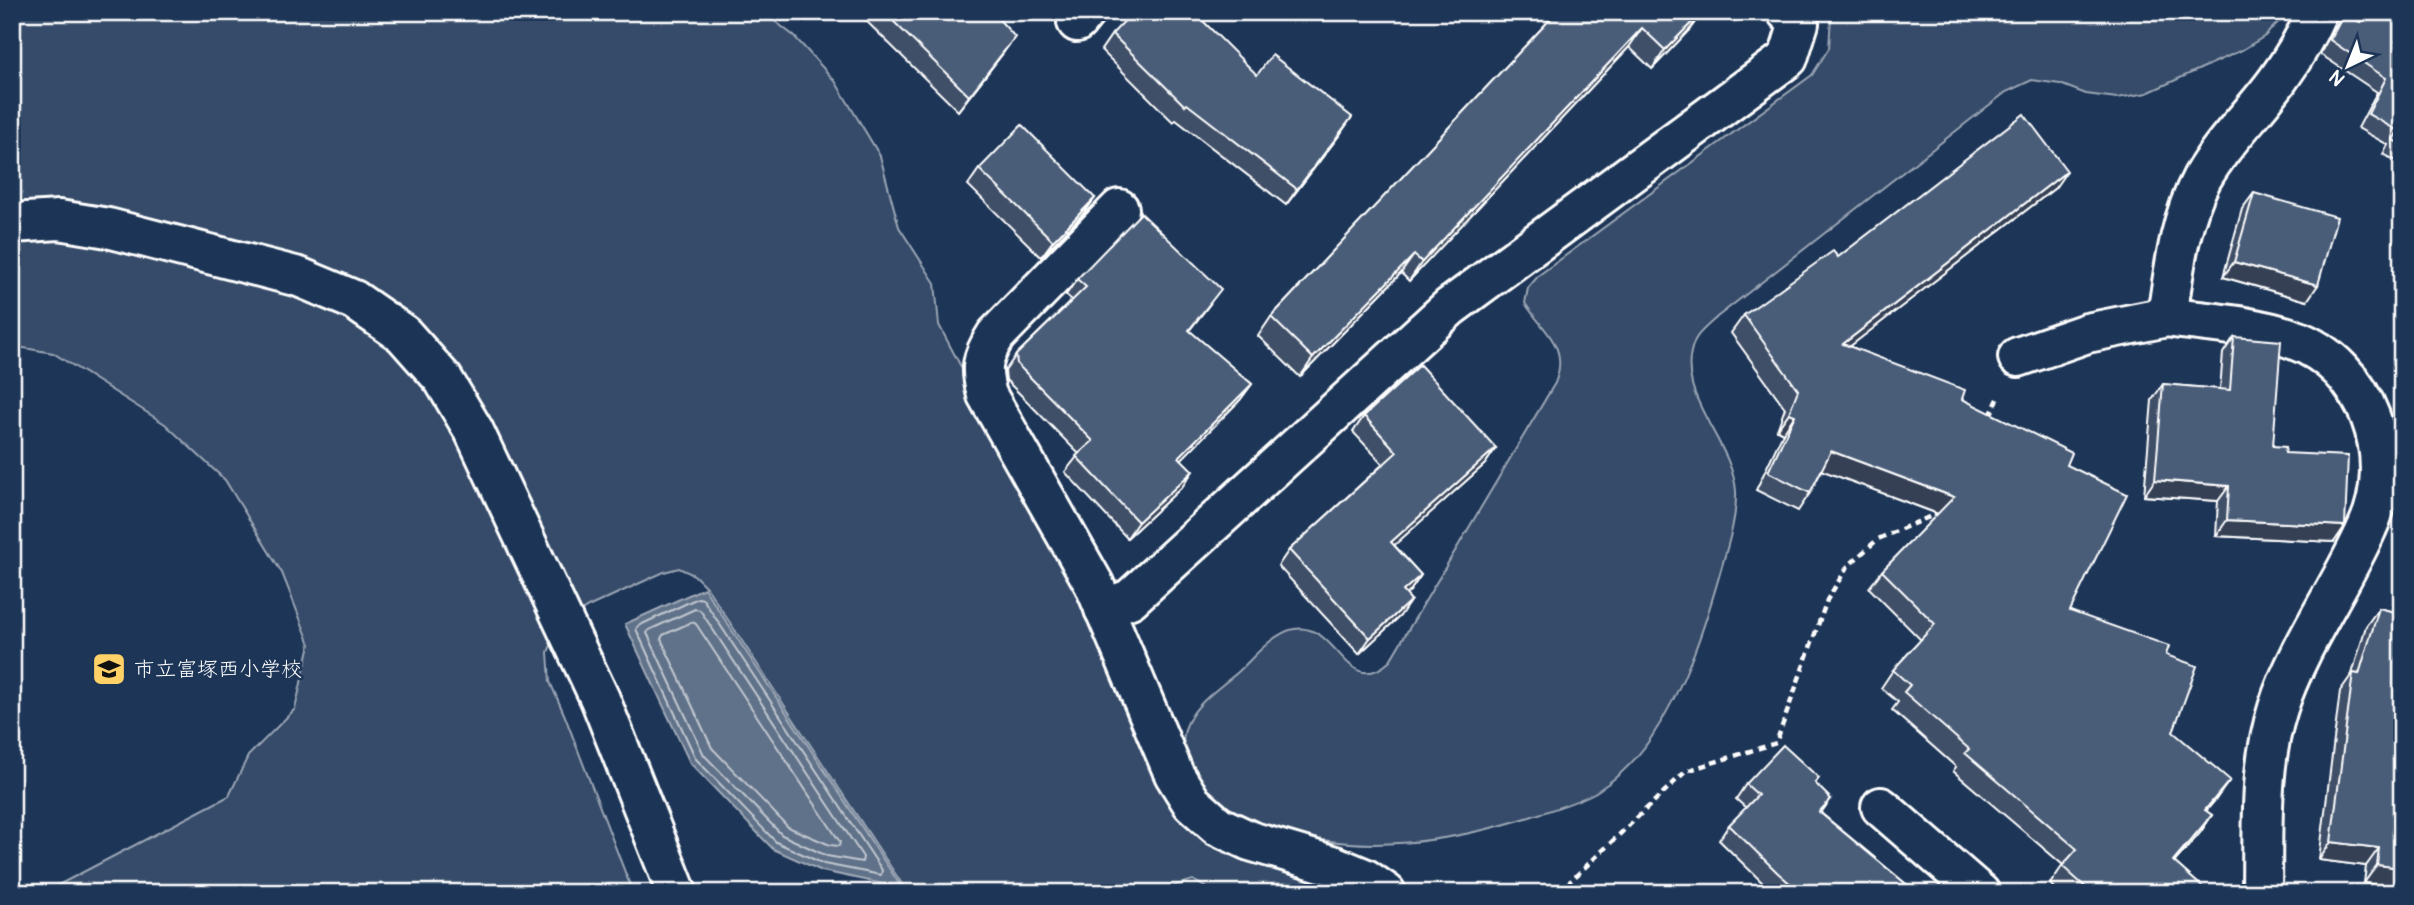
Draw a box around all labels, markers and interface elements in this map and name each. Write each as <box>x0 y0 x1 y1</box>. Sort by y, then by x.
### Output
north arrow <box>2312 32 2382 102</box>
text: N <box>2324 64 2350 91</box>
school or university icon: 市立富塚西小学校 <box>90 650 128 688</box>
place label: 市立富塚西小学校 <box>134 656 302 683</box>

